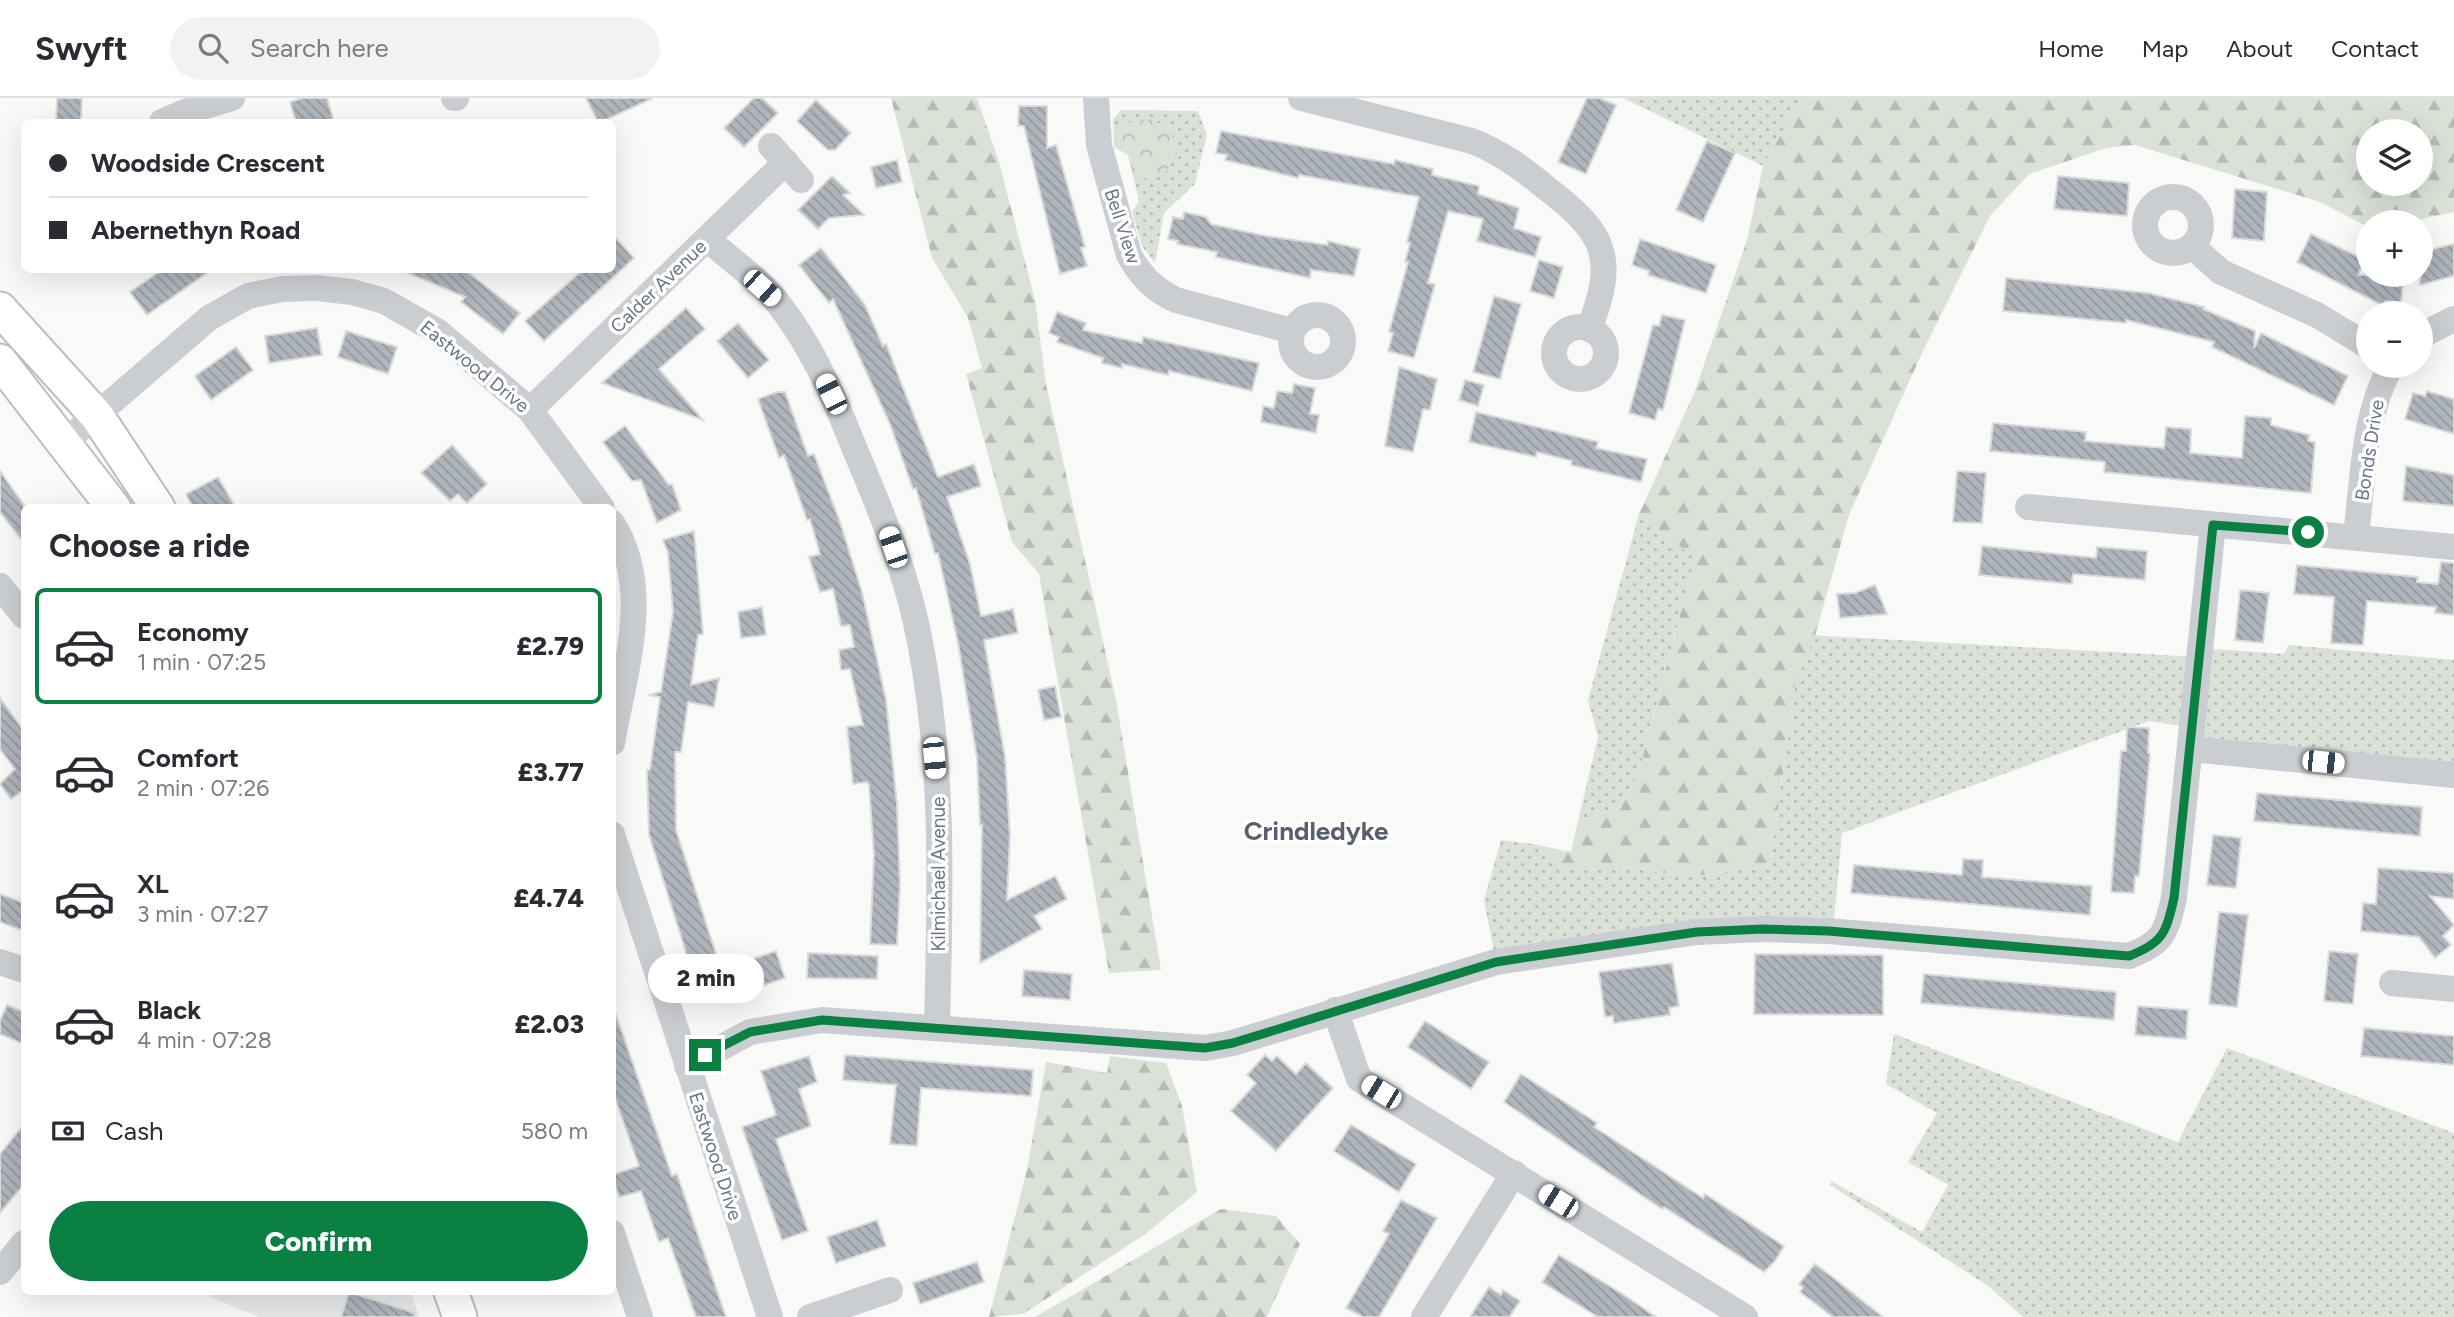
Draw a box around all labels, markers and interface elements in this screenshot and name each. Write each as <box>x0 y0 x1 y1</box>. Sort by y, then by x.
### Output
search box <box>170 17 660 80</box>
text: Swyft <box>35 29 128 68</box>
icon: search <box>194 29 232 67</box>
text: Search here <box>250 32 389 64</box>
text: Home <box>2038 34 2104 63</box>
text: Map <box>2142 34 2188 63</box>
text: About <box>2226 34 2293 63</box>
text: Contact <box>2331 34 2419 63</box>
map controls <box>2356 119 2433 378</box>
button: layers <box>2356 119 2433 196</box>
text: Woodside Crescent <box>91 147 325 179</box>
street label: Bell View <box>1100 186 1145 267</box>
button: + <box>2356 210 2433 287</box>
text: Abernethyn Road <box>91 214 301 246</box>
street label: Calder Avenue <box>606 235 711 338</box>
car <box>740 266 785 310</box>
button: − <box>2356 301 2433 378</box>
street label: Eastwood Drive <box>416 315 534 417</box>
car <box>813 371 850 417</box>
street label: Bonds Drive <box>2350 398 2389 502</box>
route start <box>2292 516 2324 548</box>
car <box>877 524 910 570</box>
text: Choose a ride <box>49 527 250 565</box>
icon: car <box>53 615 116 678</box>
text: Economy <box>137 616 249 648</box>
text: £2.79 <box>516 630 584 662</box>
text: 1 min · 07:25 <box>137 648 266 676</box>
car <box>922 736 947 780</box>
icon: car <box>53 741 116 804</box>
text: Comfort <box>137 742 239 774</box>
car <box>2302 749 2345 775</box>
text: £3.77 <box>517 756 584 788</box>
text: 2 min · 07:26 <box>137 774 269 802</box>
street label: Kilmichael Avenue <box>927 797 950 951</box>
district label: Crindledyke <box>1244 815 1388 847</box>
icon: car <box>53 867 116 930</box>
text: XL <box>137 868 169 900</box>
text: £4.74 <box>513 882 584 914</box>
text: 3 min · 07:27 <box>137 900 268 928</box>
callout: 2 min <box>647 954 763 1002</box>
text: 2 min <box>677 964 735 992</box>
icon: car <box>53 993 116 1056</box>
text: Black <box>137 994 201 1026</box>
text: £2.03 <box>515 1008 584 1040</box>
text: 4 min · 07:28 <box>137 1026 272 1054</box>
route end <box>689 1039 721 1071</box>
car <box>1358 1072 1405 1112</box>
street label: Eastwood Drive <box>684 1089 747 1223</box>
icon: cash <box>49 1112 87 1150</box>
text: Cash <box>105 1115 164 1147</box>
text: 580 m <box>521 1117 588 1145</box>
car <box>1535 1181 1582 1221</box>
button: Confirm <box>49 1201 588 1281</box>

